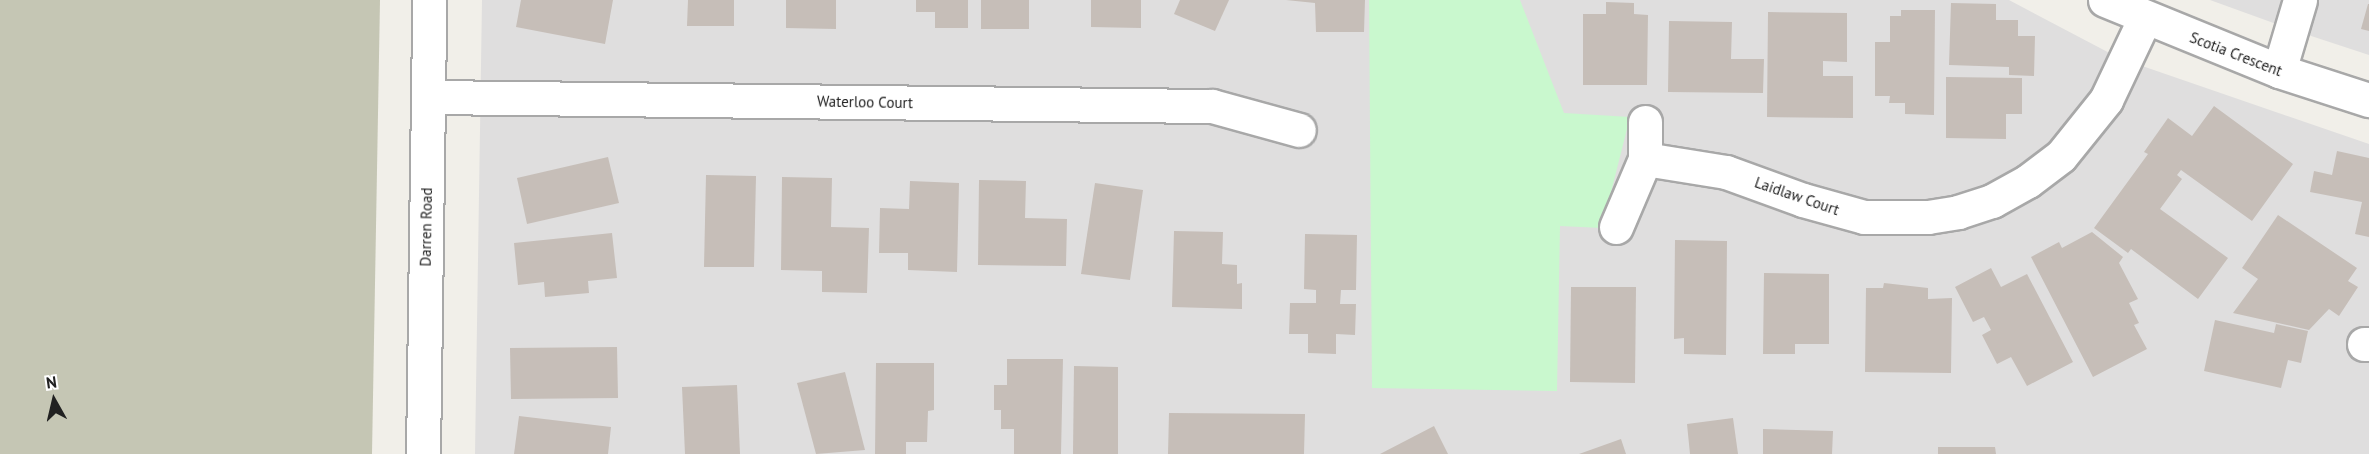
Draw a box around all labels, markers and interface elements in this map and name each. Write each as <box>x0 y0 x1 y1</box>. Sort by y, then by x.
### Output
street label: Scotia Crescent <box>2187 28 2285 80</box>
street label: Waterloo Court <box>817 92 913 112</box>
street label: Laidlaw Court <box>1752 173 1842 219</box>
street label: Darren Road <box>416 187 436 267</box>
north arrow <box>24 370 84 430</box>
text: N <box>45 372 58 393</box>

